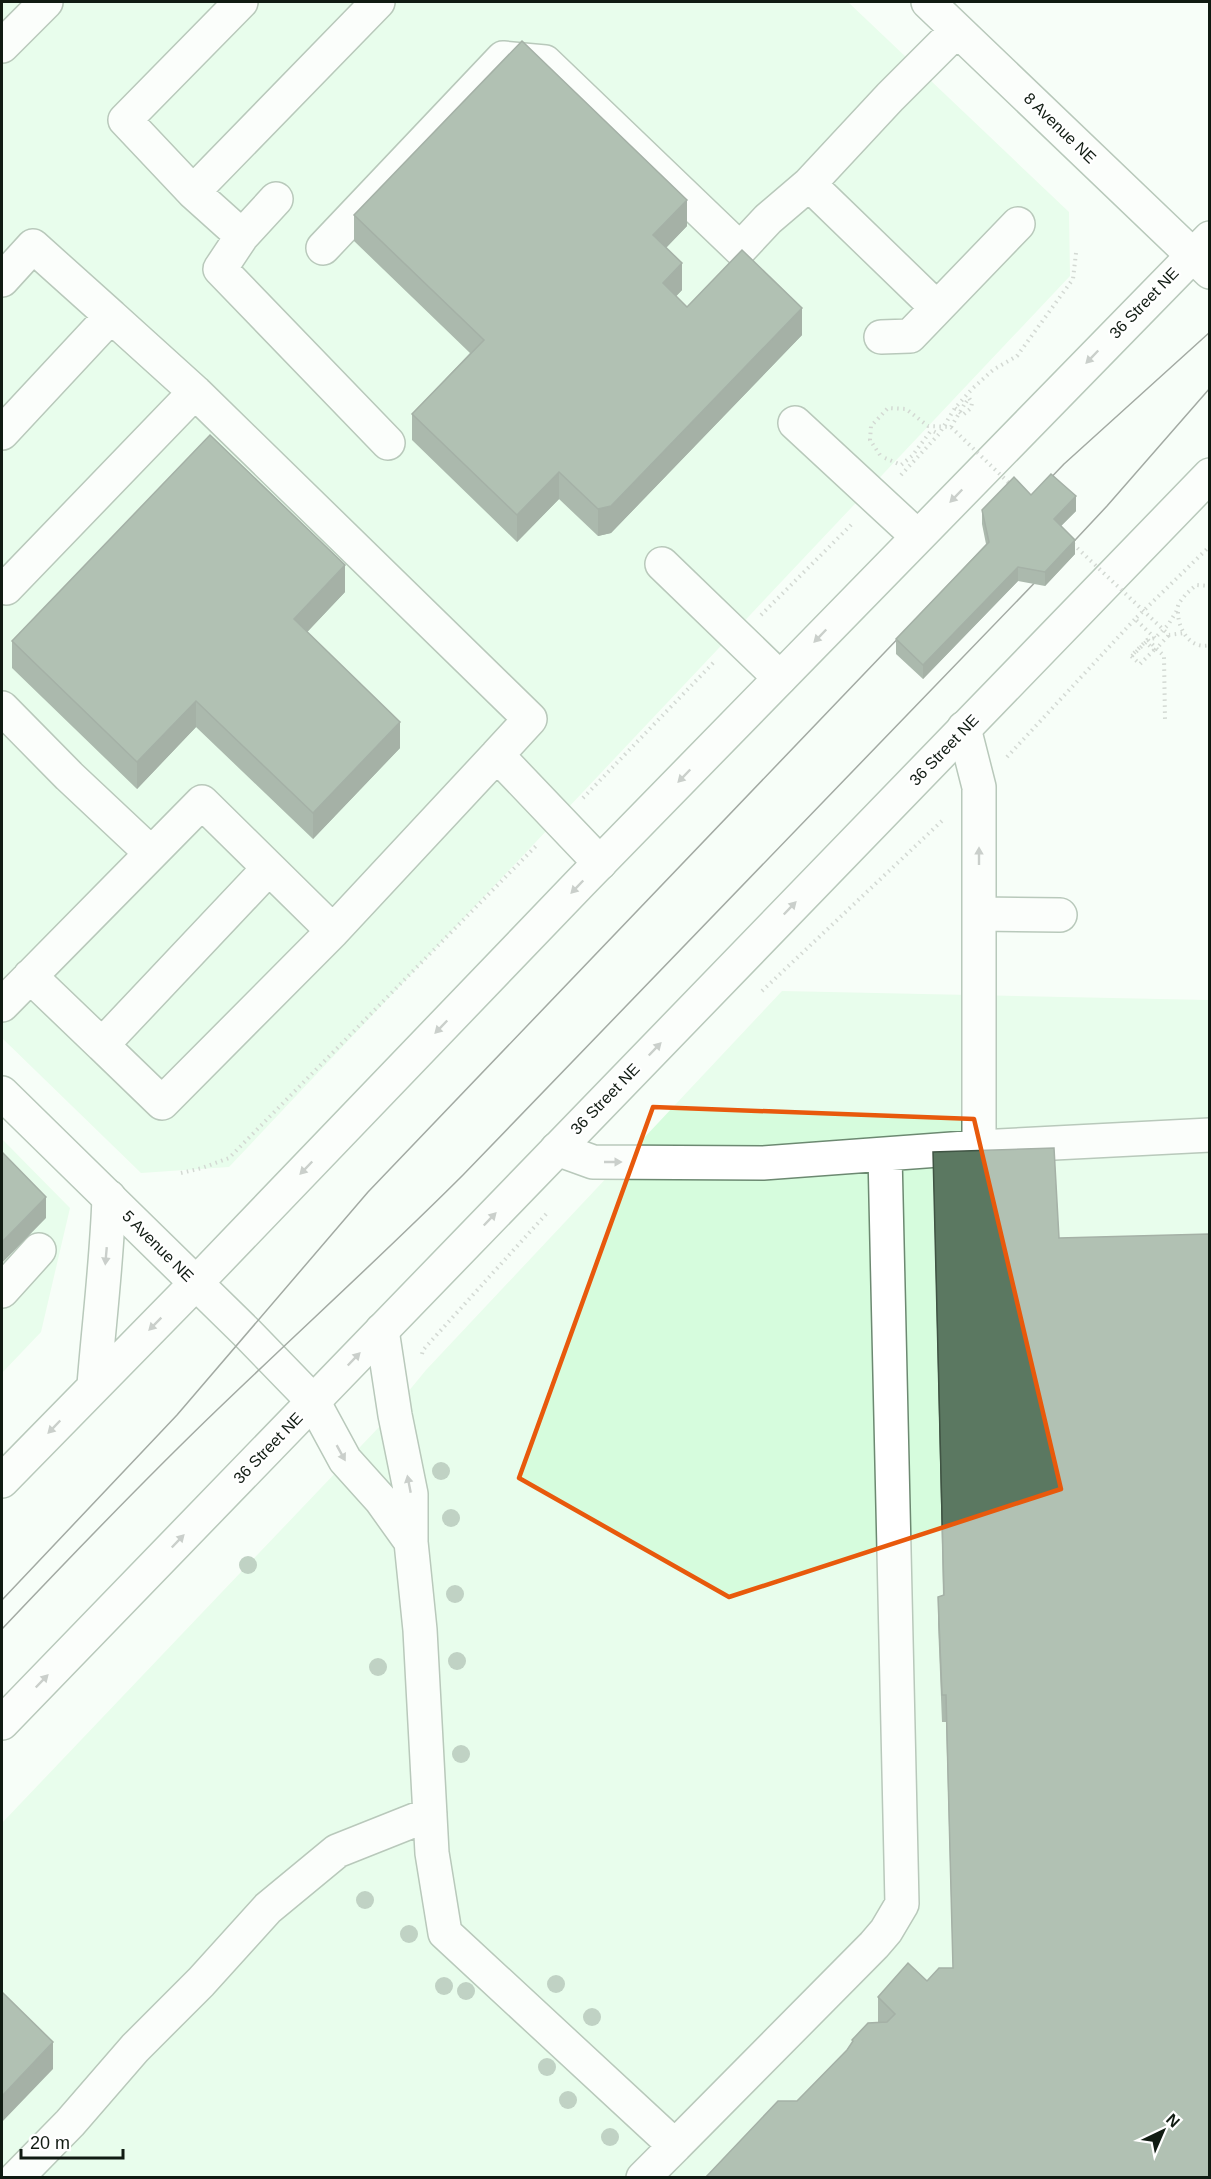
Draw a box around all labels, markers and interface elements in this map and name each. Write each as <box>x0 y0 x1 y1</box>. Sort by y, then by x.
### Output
street label: 8 Avenue NE <box>1021 90 1099 166</box>
street label: 36 Street NE <box>1106 264 1182 342</box>
one-way arrow <box>1086 349 1100 363</box>
one-way arrow <box>950 489 964 503</box>
one-way arrow <box>814 629 828 643</box>
street label: 36 Street NE <box>906 711 982 789</box>
one-way arrow <box>678 769 692 783</box>
one-way arrow <box>974 846 984 865</box>
one-way arrow <box>570 879 584 893</box>
one-way arrow <box>783 901 797 916</box>
one-way arrow <box>435 1020 449 1034</box>
one-way arrow <box>647 1042 661 1056</box>
street label: 36 Street NE <box>567 1060 643 1138</box>
one-way arrow <box>604 1157 623 1167</box>
one-way arrow <box>300 1160 314 1174</box>
street label: 5 Avenue NE <box>119 1207 197 1285</box>
one-way arrow <box>482 1212 496 1226</box>
one-way arrow <box>101 1246 111 1265</box>
one-way arrow <box>148 1317 162 1331</box>
one-way arrow <box>347 1351 361 1366</box>
street label: 36 Street NE <box>230 1409 306 1487</box>
one-way arrow <box>47 1420 61 1434</box>
one-way arrow <box>336 1444 346 1461</box>
one-way arrow <box>404 1474 413 1493</box>
one-way arrow <box>171 1534 185 1549</box>
one-way arrow <box>35 1674 49 1689</box>
north arrow <box>1133 2101 1193 2161</box>
text: N <box>1163 2110 1183 2131</box>
scale bar <box>21 2122 123 2160</box>
text: 20 m <box>30 2133 70 2153</box>

